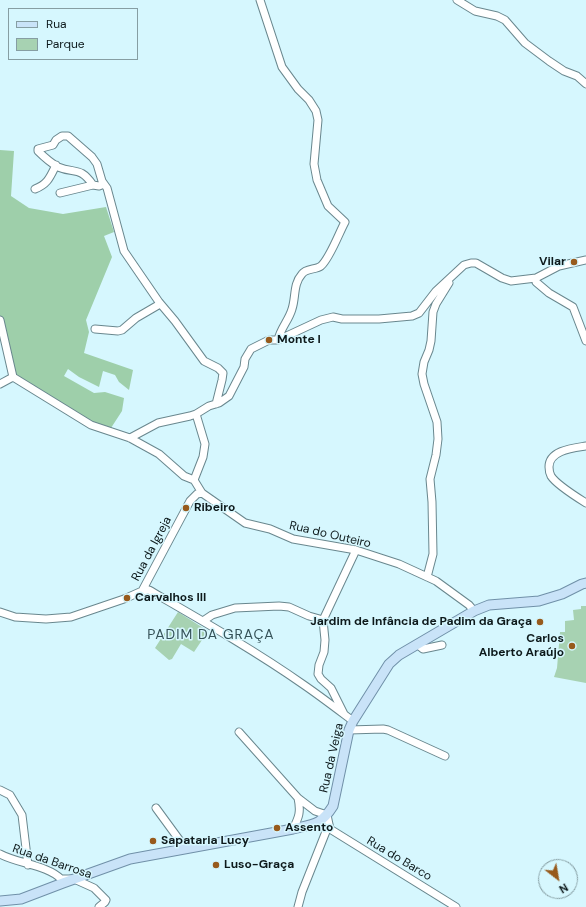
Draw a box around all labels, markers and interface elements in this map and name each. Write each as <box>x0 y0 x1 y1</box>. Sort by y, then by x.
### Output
legend <box>8 8 138 60</box>
text: Rua <box>46 16 67 32</box>
text: Parque <box>46 36 85 52</box>
place label: Vilar <box>539 255 566 269</box>
marker: Vilar <box>569 257 579 267</box>
place label: Monte I <box>277 333 321 347</box>
marker: Monte I <box>264 335 274 345</box>
place label: Ribeiro <box>194 501 235 515</box>
marker: Ribeiro <box>181 503 191 513</box>
street label: Rua da Igreja <box>129 514 175 584</box>
street label: Rua do Outeiro <box>288 519 372 551</box>
place label: Carvalhos III <box>135 591 206 605</box>
marker: Carvalhos III <box>122 593 132 603</box>
place label: Jardim de Infância de Padim da Graça <box>310 615 532 629</box>
marker: Jardim de Infância de Padim da Graça <box>535 617 545 627</box>
district label: PADIM DA GRAÇA <box>147 627 275 643</box>
place label: Carlos Alberto Araújo <box>479 632 564 660</box>
marker: Carlos Alberto Araújo <box>567 641 577 651</box>
street label: Rua da Veiga <box>317 722 347 794</box>
place label: Assento <box>285 821 333 835</box>
marker: Assento <box>272 823 282 833</box>
place label: Sapataria Lucy <box>161 834 249 848</box>
street label: Rua do Barco <box>364 834 434 884</box>
marker: Sapataria Lucy <box>148 836 158 846</box>
street label: Rua da Barrosa <box>10 842 94 882</box>
place label: Luso-Graça <box>224 858 294 872</box>
north arrow <box>538 859 578 899</box>
marker: Luso-Graça <box>211 860 221 870</box>
text: N <box>557 880 571 896</box>

